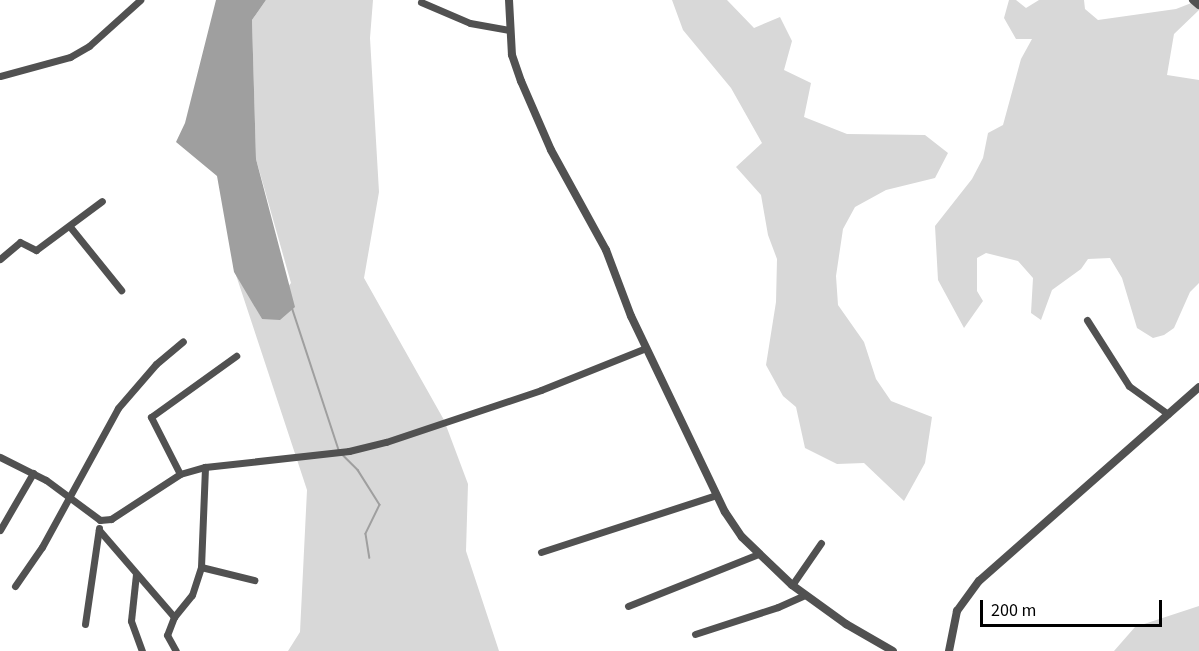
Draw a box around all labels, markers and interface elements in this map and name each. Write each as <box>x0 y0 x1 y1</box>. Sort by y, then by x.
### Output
scale bar <box>983 588 1164 626</box>
text: 200 m <box>991 598 1036 623</box>

